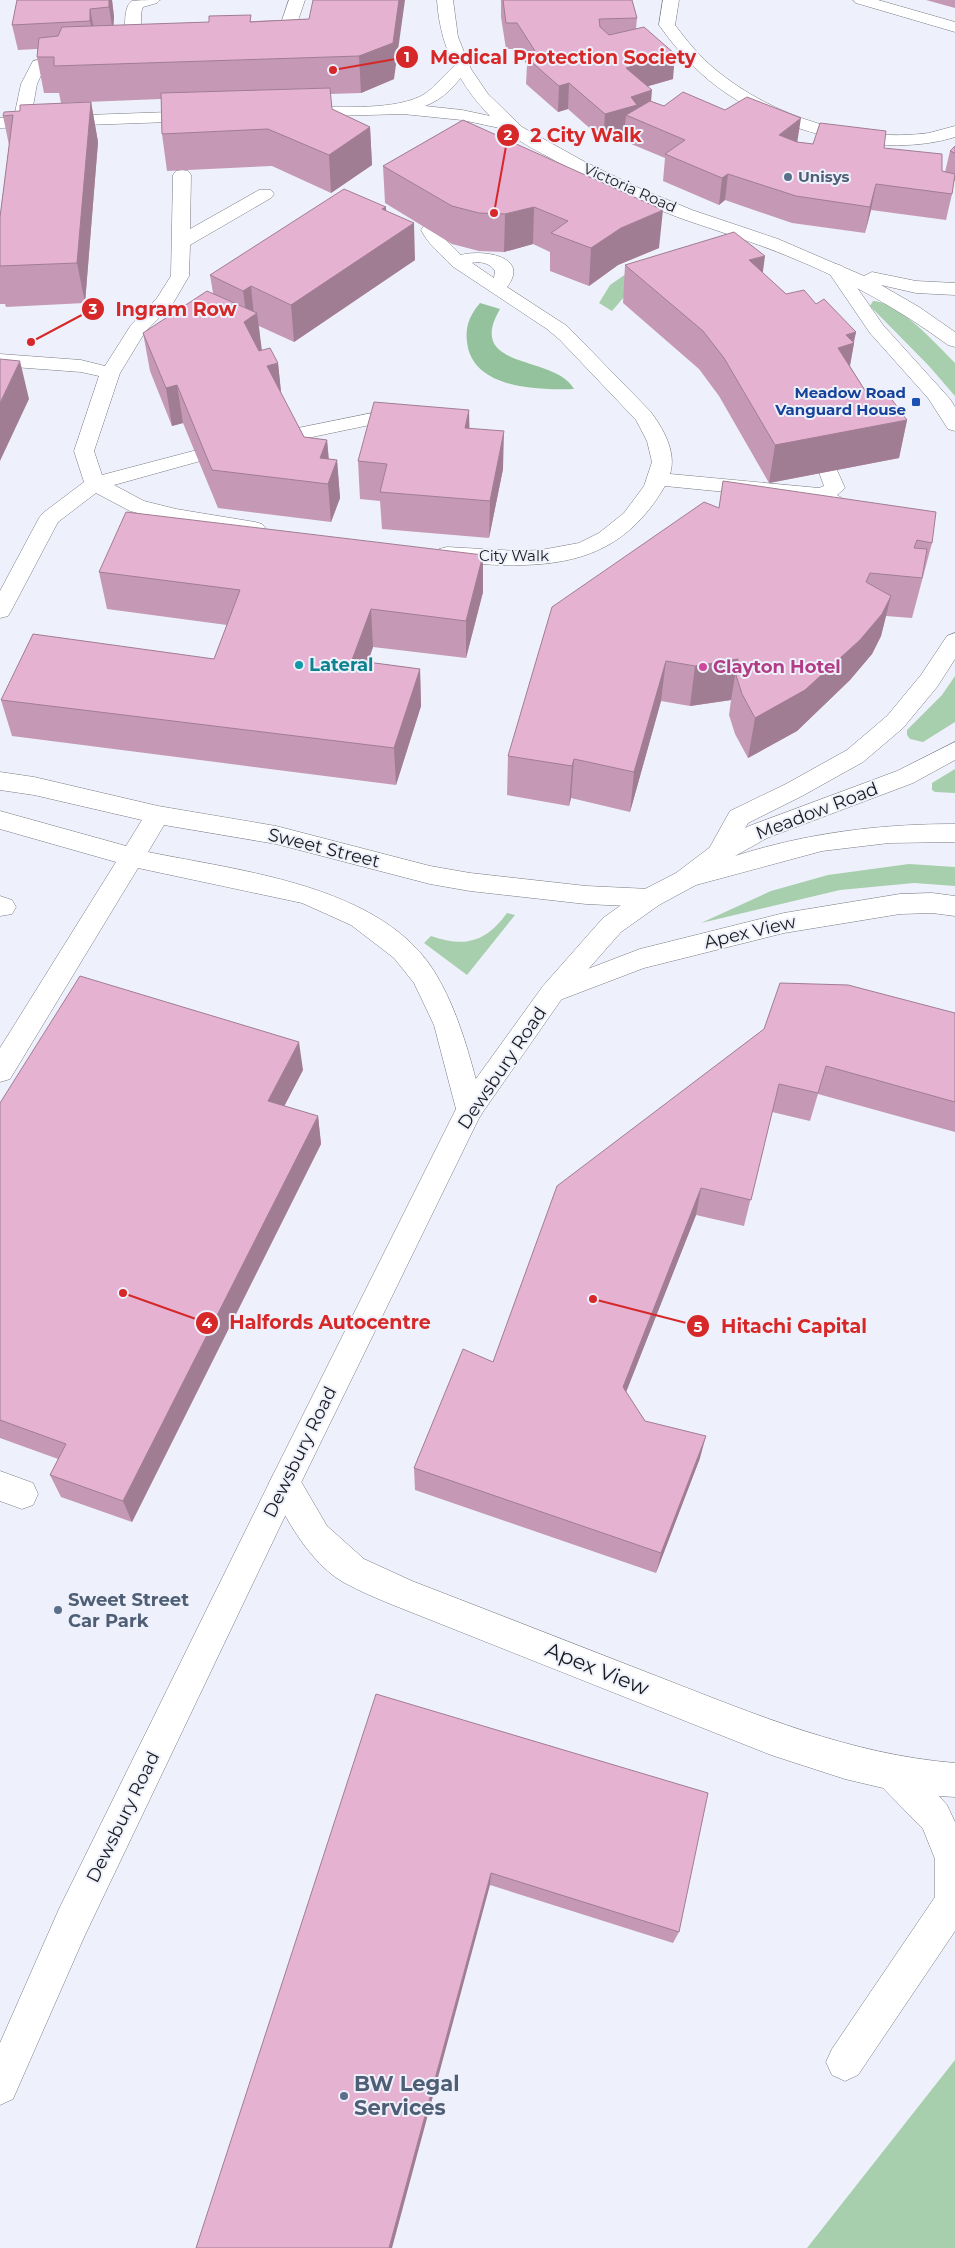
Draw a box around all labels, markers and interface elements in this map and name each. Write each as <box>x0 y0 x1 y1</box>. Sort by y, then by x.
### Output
callout: Medical Protection Society <box>395 40 706 74</box>
text: Medical Protection Society <box>430 46 697 69</box>
text: 1 <box>404 47 410 66</box>
callout: 2 City Walk <box>495 118 652 152</box>
text: 2 City Walk <box>530 124 642 147</box>
text: 2 <box>504 125 513 144</box>
street label: Victoria Road <box>581 159 680 217</box>
place label: Unisys <box>798 167 850 186</box>
marker: Unisys <box>782 171 794 183</box>
callout: Ingram Row <box>80 292 246 326</box>
text: Ingram Row <box>115 298 237 321</box>
text: 3 <box>88 299 98 318</box>
place label: Meadow Road Vanguard House <box>774 383 906 419</box>
marker: Meadow Road Vanguard House <box>910 396 922 408</box>
street label: City Walk <box>479 546 549 565</box>
place label: Lateral <box>309 654 374 676</box>
place label: Clayton Hotel <box>713 656 841 678</box>
marker: Lateral <box>293 659 305 671</box>
marker: Clayton Hotel <box>697 661 709 673</box>
street label: Meadow Road <box>753 778 881 844</box>
street label: Sweet Street <box>266 823 382 873</box>
street label: Apex View <box>702 911 798 953</box>
street label: Dewsbury Road <box>453 1003 551 1133</box>
callout: Halfords Autocentre <box>194 1306 440 1340</box>
callout: Hitachi Capital <box>686 1309 876 1343</box>
text: Halfords Autocentre <box>229 1311 431 1334</box>
text: 4 <box>202 1313 213 1332</box>
text: Hitachi Capital <box>721 1315 867 1338</box>
text: 5 <box>694 1317 703 1336</box>
street label: Dewsbury Road <box>259 1383 341 1521</box>
place label: Sweet Street Car Park <box>68 1589 189 1632</box>
marker: Sweet Street Car Park <box>52 1604 64 1616</box>
street label: Apex View <box>542 1636 653 1701</box>
street label: Dewsbury Road <box>82 1748 164 1886</box>
place label: BW Legal Services <box>354 2071 460 2120</box>
marker: BW Legal Services <box>338 2090 350 2102</box>

